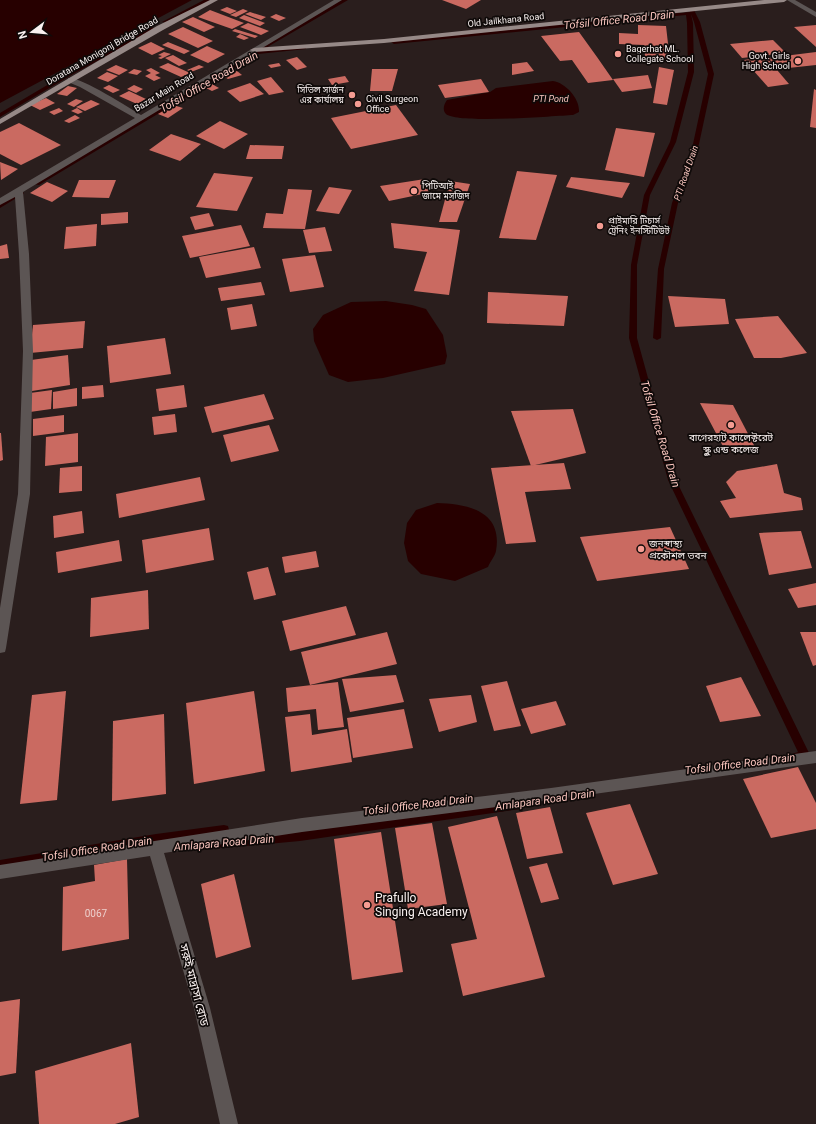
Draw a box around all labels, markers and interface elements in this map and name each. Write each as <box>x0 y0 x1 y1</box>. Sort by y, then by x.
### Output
water label: Tofsil Office Road Drain <box>563 8 675 32</box>
street label: Old Jailkhana Road <box>467 11 545 29</box>
north arrow <box>12 12 52 52</box>
street label: Doratana Monigonj Bridge Road <box>44 15 160 87</box>
text: N <box>15 29 30 40</box>
place label: Bagerhat ML. Collegate School <box>626 44 694 64</box>
water label: Tofsil Office Road Drain <box>158 48 261 115</box>
marker: Bagerhat ML. Collegate School <box>613 49 623 59</box>
place label: Govt. Girls High School <box>742 51 790 71</box>
marker: Govt. Girls High School <box>793 56 803 66</box>
street label: Bazar Main Road <box>132 70 196 114</box>
place label: সিভিল সার্জন এর কার্যালয় <box>296 84 345 105</box>
marker: সিভিল সার্জন এর কার্যালয় <box>347 90 357 100</box>
place label: Civil Surgeon Office <box>366 94 418 114</box>
water label: PTI Pond <box>533 94 570 104</box>
marker: Civil Surgeon Office <box>353 99 363 109</box>
water label: PTI Road Drain <box>672 144 700 202</box>
place label: পিটিআই জামে মসজিদ <box>421 180 470 201</box>
marker: পিটিআই জামে মসজিদ <box>409 186 419 196</box>
place label: প্রাইমারি টিচার্স ট্রেনিং ইনস্টিটিউট <box>608 215 671 236</box>
marker: প্রাইমারি টিচার্স ট্রেনিং ইনস্টিটিউট <box>595 221 605 231</box>
water label: Tofsil Office Road Drain <box>638 379 683 489</box>
marker: বাগেরহাট কালেক্টরেট স্কুল এন্ড কলেজ <box>726 420 736 430</box>
place label: বাগেরহাট কালেক্টরেট স্কুল এন্ড কলেজ <box>688 432 774 456</box>
place label: জনস্বাস্থ্য প্রকৌশল ভবন <box>648 538 708 561</box>
marker: জনস্বাস্থ্য প্রকৌশল ভবন <box>636 544 646 554</box>
water label: Tofsil Office Road Drain <box>684 751 796 777</box>
water label: Amlapara Road Drain <box>493 787 596 814</box>
water label: Tofsil Office Road Drain <box>362 792 474 818</box>
water label: Amlapara Road Drain <box>172 832 275 854</box>
water label: Tofsil Office Road Drain <box>41 834 153 864</box>
place label: Prafullo Singing Academy <box>375 891 468 919</box>
marker: Prafullo Singing Academy <box>362 900 372 910</box>
house number: 0067 <box>85 908 108 919</box>
street label: সরুই মাদ্রাসা রোড <box>176 941 213 1028</box>

